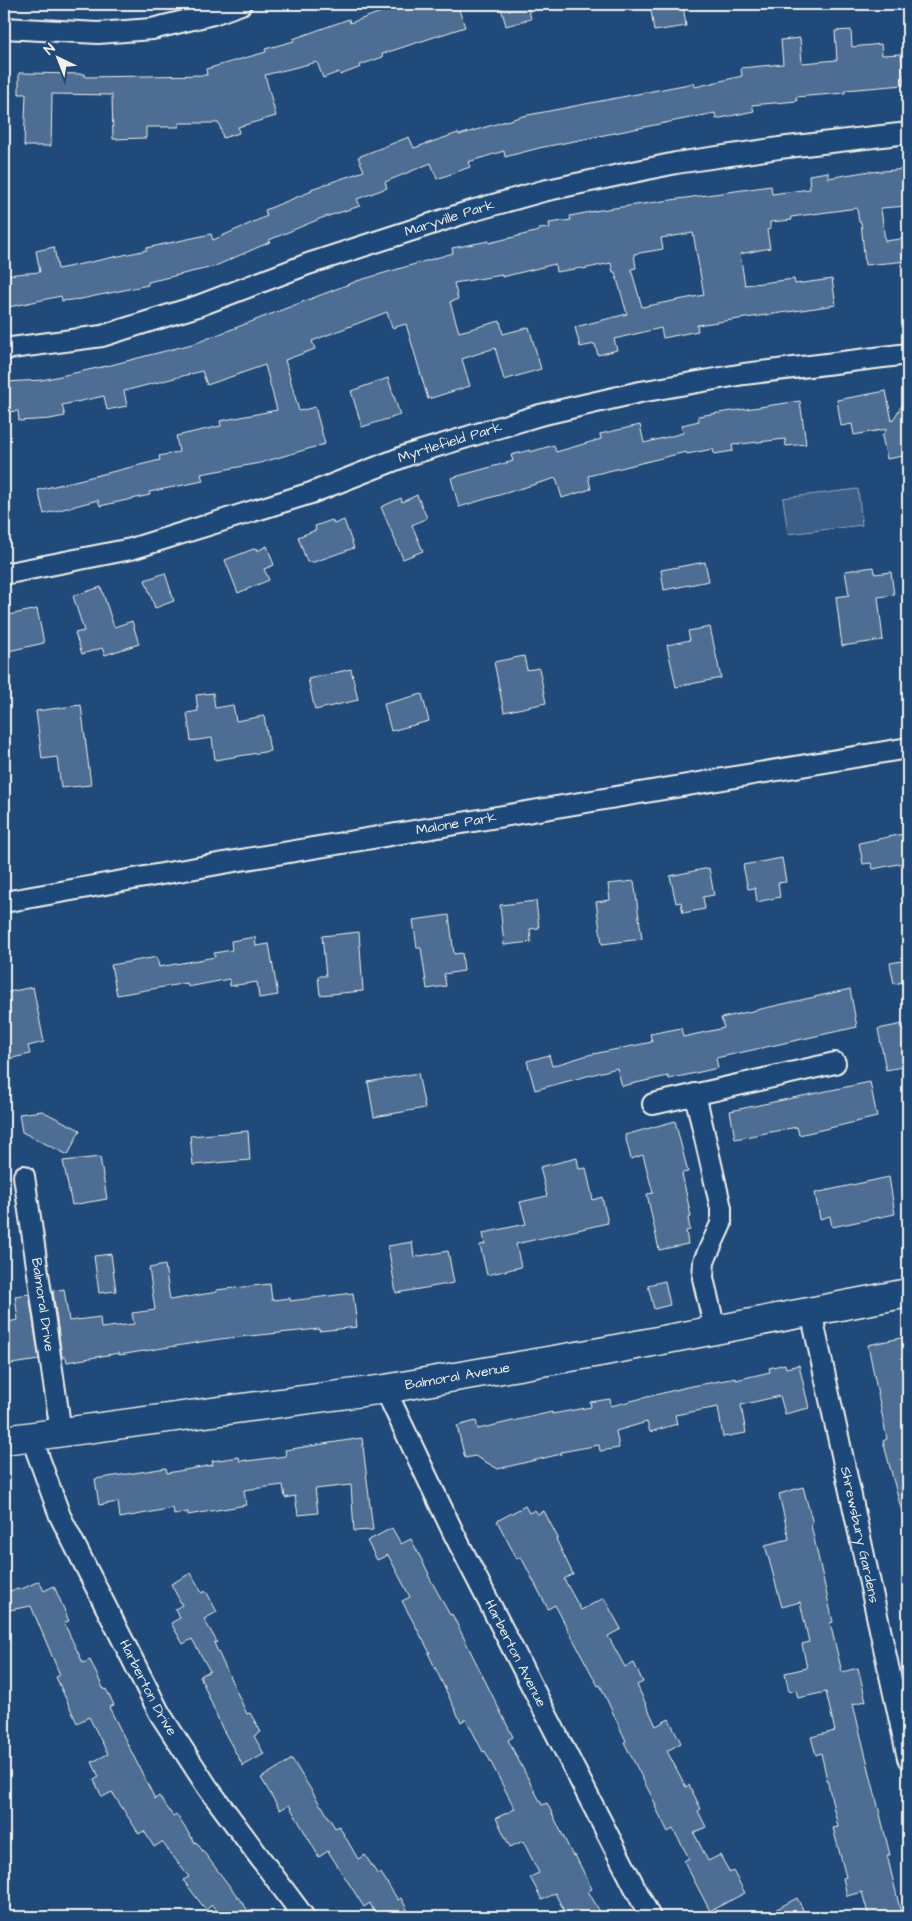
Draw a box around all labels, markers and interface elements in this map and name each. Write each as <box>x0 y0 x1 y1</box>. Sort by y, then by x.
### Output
north arrow <box>32 32 82 82</box>
text: N <box>40 39 60 60</box>
street label: Maryville Park <box>402 195 497 242</box>
street label: Myrtlefield Park <box>395 417 505 468</box>
street label: Malone Park <box>415 807 498 840</box>
street label: Balmoral Drive <box>26 1256 59 1353</box>
street label: Balmoral Avenue <box>403 1358 512 1395</box>
street label: Shrewsbury Gardens <box>835 1465 884 1605</box>
street label: Harberton Avenue <box>479 1597 551 1711</box>
street label: Harberton Drive <box>114 1636 182 1740</box>

